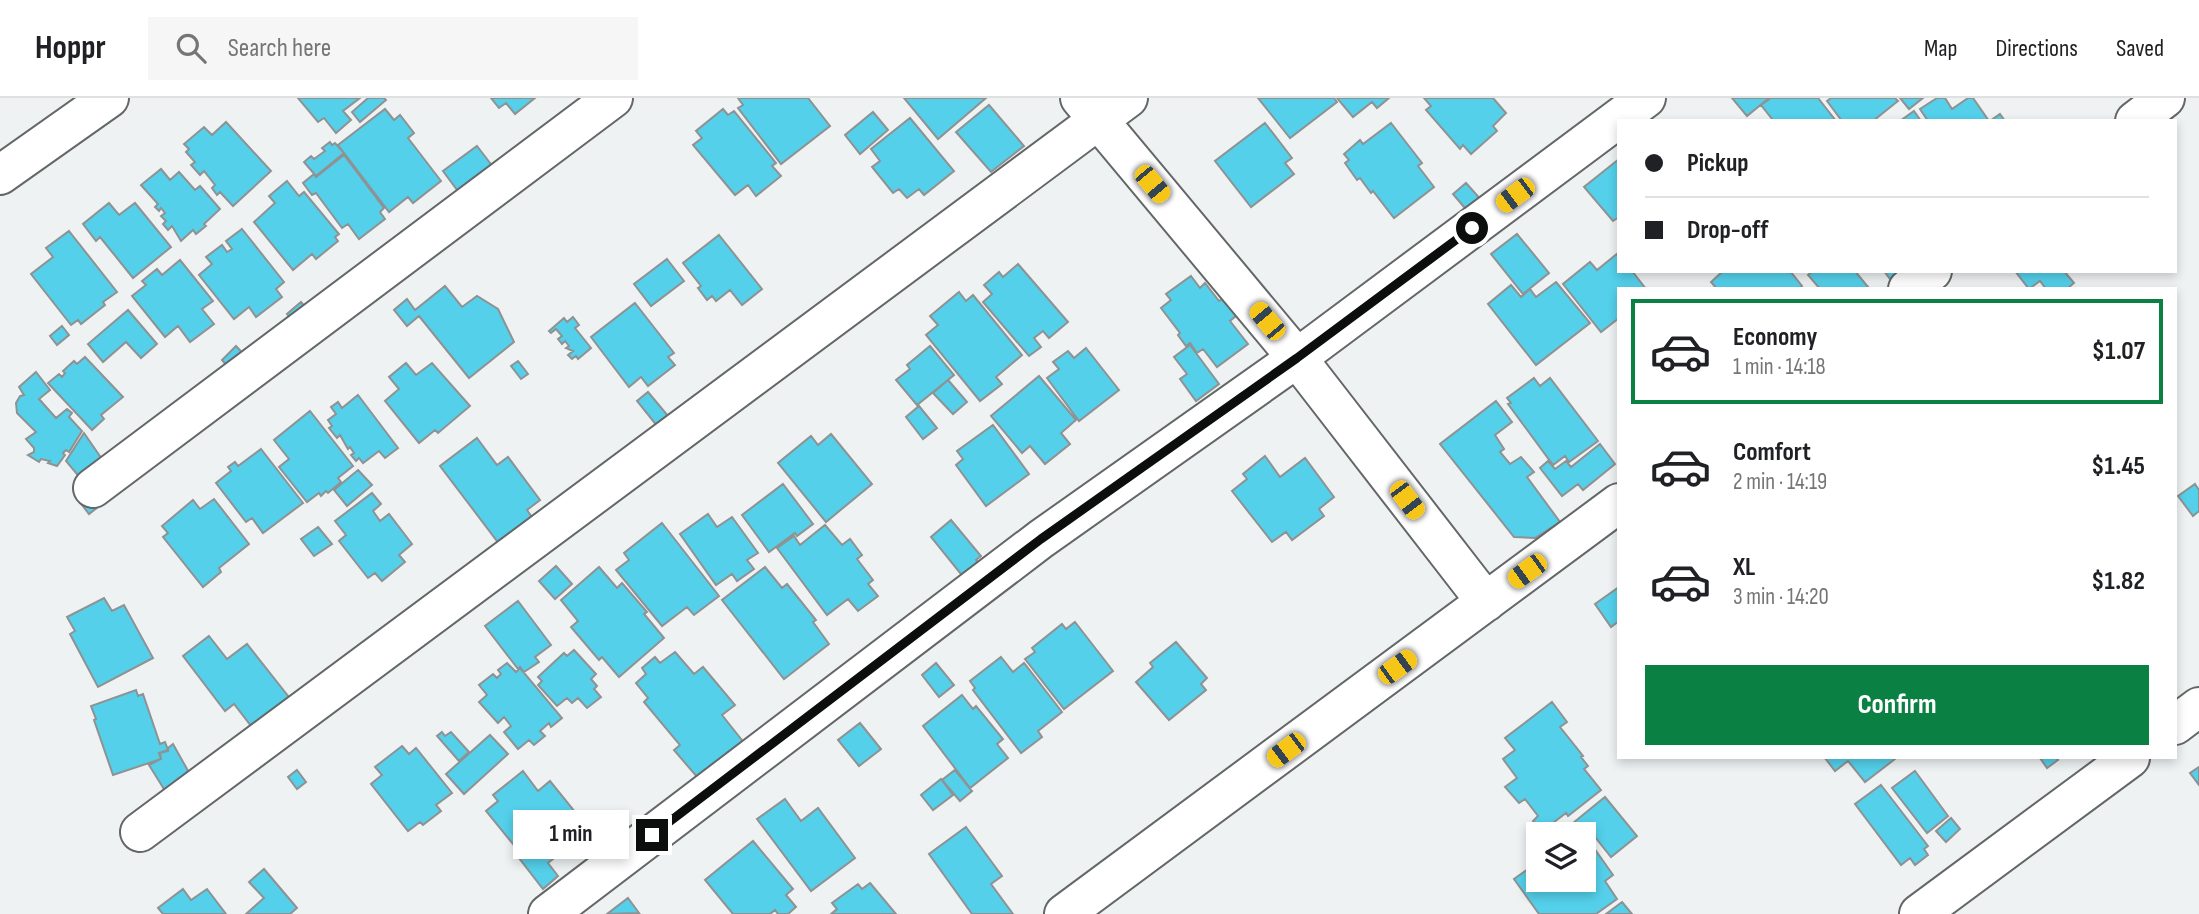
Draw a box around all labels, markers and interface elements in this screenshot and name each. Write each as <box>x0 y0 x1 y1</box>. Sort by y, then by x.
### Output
search box <box>148 17 638 80</box>
text: Hoppr <box>35 28 106 68</box>
icon: search <box>172 29 210 67</box>
text: Search here <box>228 33 331 64</box>
text: Map <box>1924 34 1957 63</box>
text: Directions <box>1995 34 2078 63</box>
text: Saved <box>2116 34 2164 63</box>
text: Pickup <box>1687 148 1749 179</box>
car <box>1131 161 1174 207</box>
car <box>1492 174 1539 216</box>
route start <box>1456 212 1488 244</box>
text: Drop-off <box>1687 215 1768 246</box>
car <box>1246 298 1289 344</box>
icon: car <box>1649 320 1712 383</box>
text: Economy <box>1733 322 1817 353</box>
text: $1.07 <box>2092 336 2145 367</box>
text: 1 min · 14:18 <box>1733 353 1826 381</box>
icon: car <box>1649 435 1712 498</box>
text: Comfort <box>1733 437 1811 468</box>
text: $1.45 <box>2091 451 2145 482</box>
text: 2 min · 14:19 <box>1733 468 1827 496</box>
car <box>1386 477 1429 523</box>
car <box>1504 550 1551 592</box>
icon: car <box>1649 550 1712 613</box>
text: XL <box>1733 552 1755 583</box>
text: $1.82 <box>2091 566 2145 597</box>
text: 3 min · 14:20 <box>1733 583 1829 611</box>
car <box>1374 646 1421 688</box>
button: Confirm <box>1645 665 2149 745</box>
car <box>1263 729 1310 771</box>
callout: 1 min <box>512 810 628 860</box>
route end <box>636 819 668 851</box>
text: 1 min <box>550 820 592 848</box>
map controls <box>1526 822 1596 892</box>
button: layers <box>1526 822 1596 892</box>

